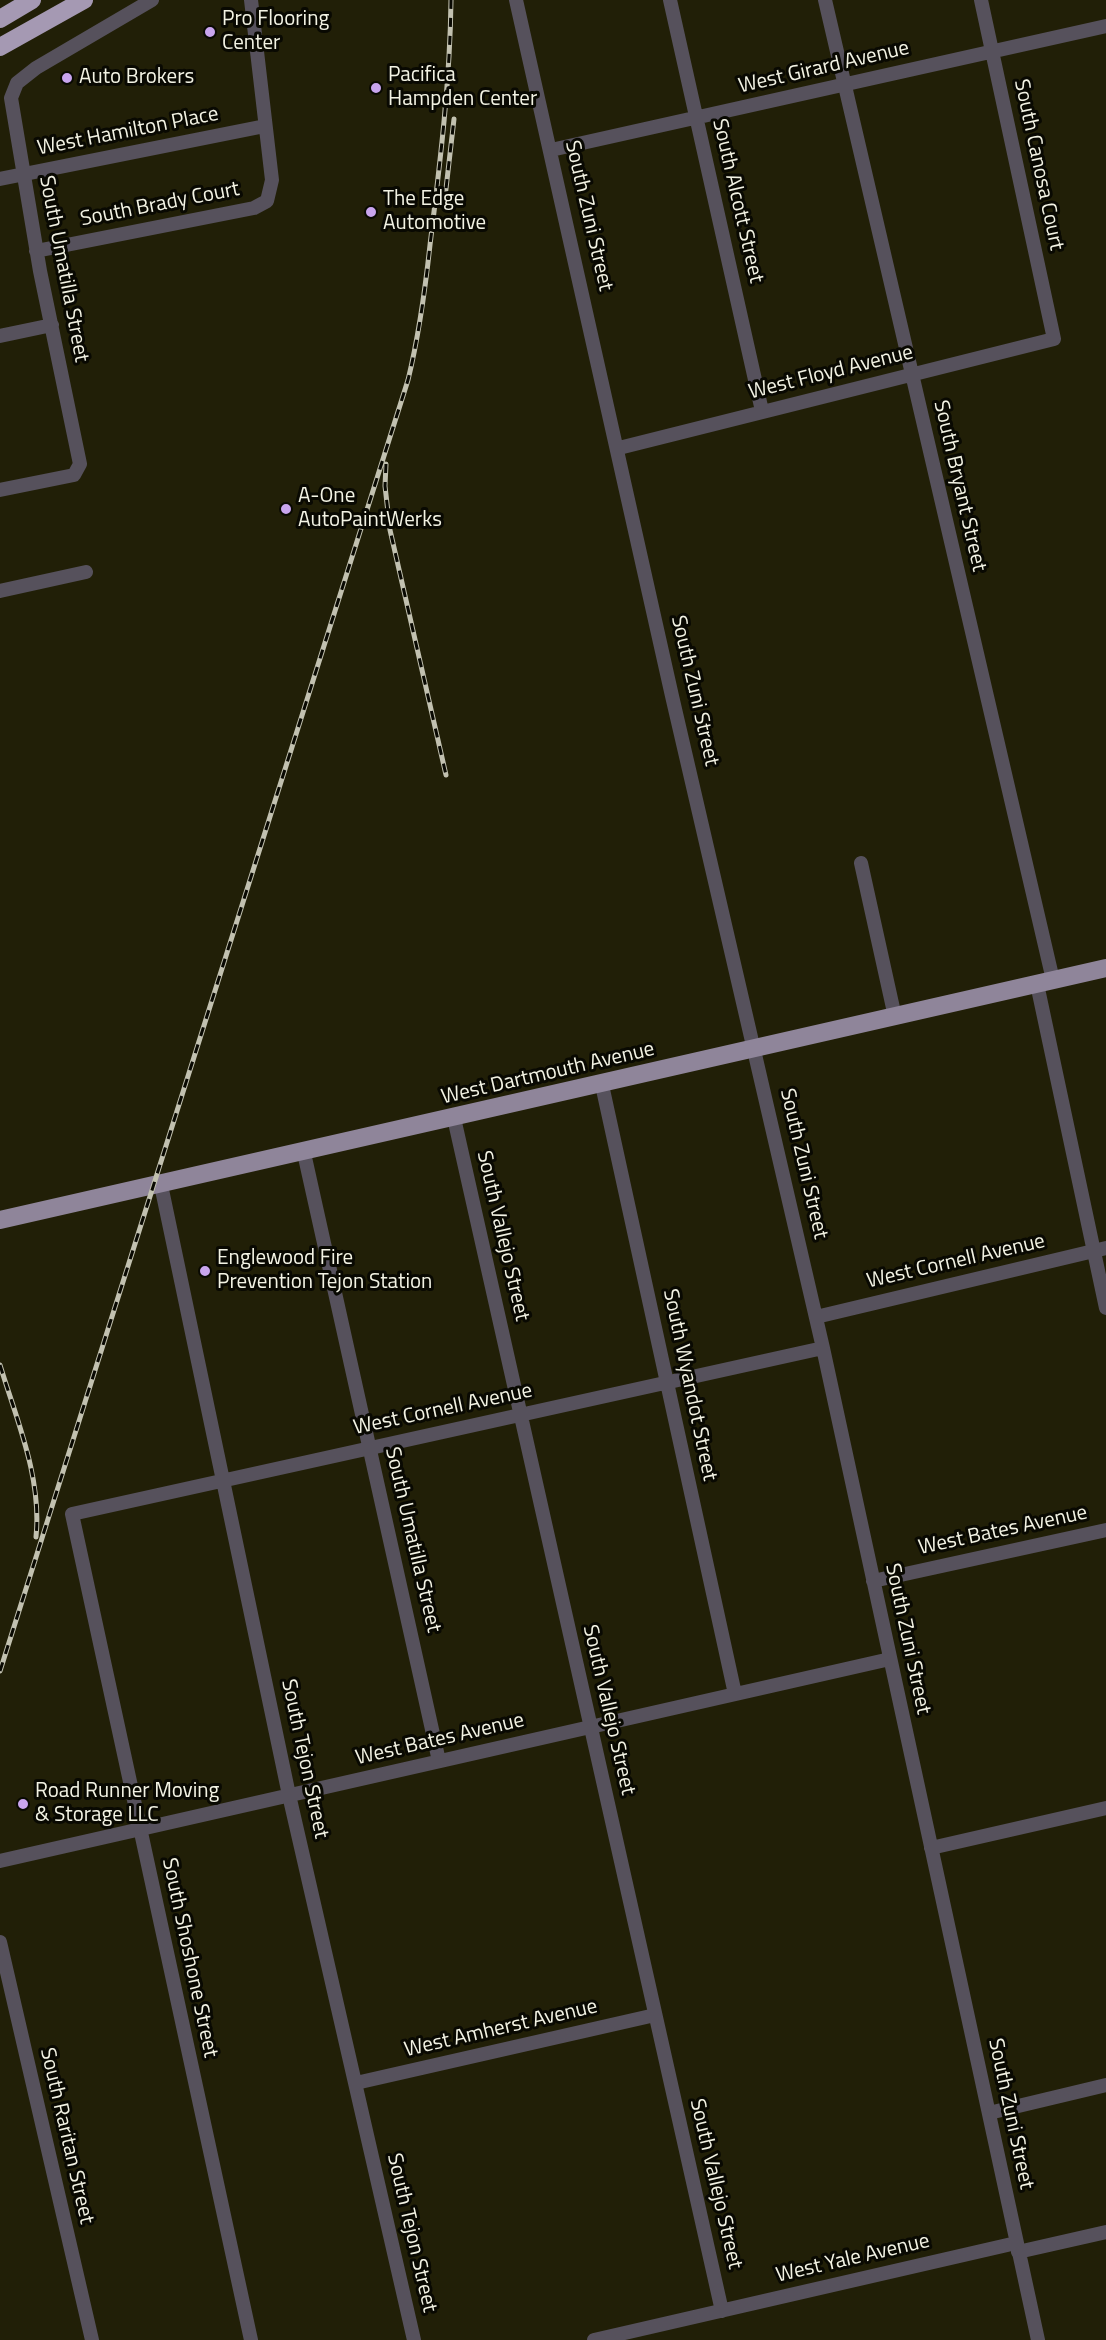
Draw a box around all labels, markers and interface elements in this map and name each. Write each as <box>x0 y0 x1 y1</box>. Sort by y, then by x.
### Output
place label: Pro Flooring Center <box>222 7 329 57</box>
marker: Pro Flooring Center <box>203 25 217 39</box>
street label: West Girard Avenue <box>736 36 912 100</box>
place label: Pacifica Hampden Center <box>388 63 537 113</box>
place label: Auto Brokers <box>79 65 194 91</box>
marker: Auto Brokers <box>60 71 74 85</box>
street label: South Canosa Court <box>1008 77 1068 253</box>
marker: Pacifica Hampden Center <box>369 81 383 95</box>
street label: West Hamilton Place <box>35 102 221 162</box>
street label: South Alcott Street <box>706 116 768 286</box>
street label: South Zuni Street <box>558 138 618 294</box>
street label: South Umatilla Street <box>33 174 93 364</box>
street label: South Brady Court <box>78 177 242 233</box>
place label: The Edge Automotive <box>383 187 486 237</box>
marker: The Edge Automotive <box>364 205 378 219</box>
street label: West Floyd Avenue <box>746 340 916 406</box>
street label: South Bryant Street <box>927 398 991 574</box>
place label: A-One AutoPaintWerks <box>298 484 442 534</box>
marker: A-One AutoPaintWerks <box>279 502 293 516</box>
street label: South Zuni Street <box>664 613 724 769</box>
street label: West Dartmouth Avenue <box>439 1037 657 1111</box>
street label: South Zuni Street <box>773 1086 833 1242</box>
street label: South Vallejo Street <box>470 1148 534 1324</box>
street label: West Cornell Avenue <box>864 1229 1048 1295</box>
place label: Englewood Fire Prevention Tejon Station <box>217 1246 432 1296</box>
marker: Englewood Fire Prevention Tejon Station <box>198 1264 212 1278</box>
street label: South Wyandot Street <box>656 1287 722 1483</box>
street label: West Cornell Avenue <box>351 1379 535 1441</box>
street label: South Umatilla Street <box>378 1445 446 1635</box>
street label: West Bates Avenue <box>916 1501 1090 1561</box>
street label: South Zuni Street <box>879 1561 935 1717</box>
street label: South Vallejo Street <box>576 1622 640 1798</box>
street label: South Tejon Street <box>275 1677 333 1841</box>
street label: West Bates Avenue <box>353 1708 527 1772</box>
place label: Road Runner Moving & Storage LLC <box>35 1779 219 1829</box>
marker: Road Runner Moving & Storage LLC <box>16 1797 30 1811</box>
street label: South Shoshone Street <box>156 1856 222 2060</box>
street label: West Amherst Avenue <box>402 1995 600 2063</box>
street label: South Zuni Street <box>982 2036 1038 2192</box>
street label: South Raritan Street <box>33 2045 99 2227</box>
street label: South Vallejo Street <box>683 2096 747 2272</box>
street label: South Tejon Street <box>380 2151 442 2315</box>
street label: West Yale Avenue <box>774 2229 932 2289</box>

